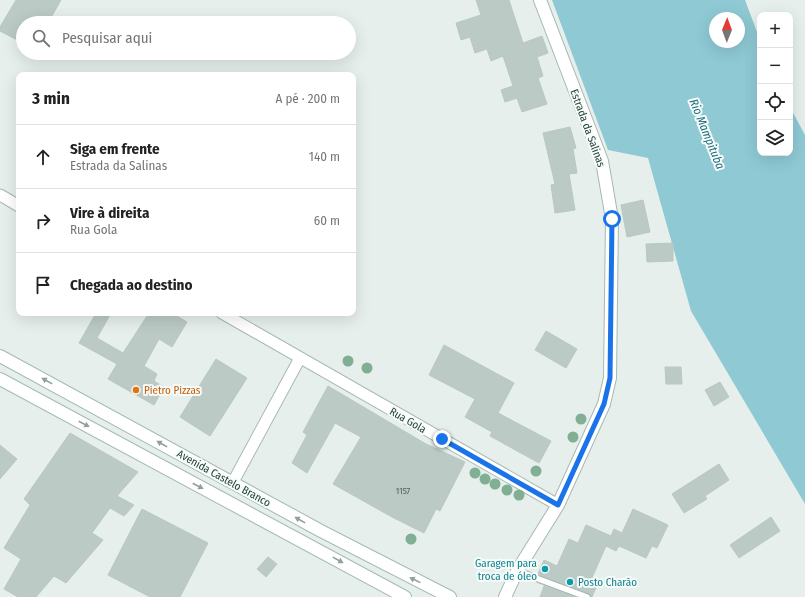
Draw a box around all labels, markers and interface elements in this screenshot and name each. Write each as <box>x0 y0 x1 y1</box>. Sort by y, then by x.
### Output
north arrow <box>709 12 745 48</box>
map controls <box>757 12 793 156</box>
button: + <box>757 12 793 48</box>
search box <box>16 16 356 60</box>
icon: search <box>30 27 52 49</box>
text: Pesquisar aqui <box>62 29 152 47</box>
button: − <box>757 48 793 84</box>
button: locate <box>757 84 793 120</box>
street label: Estrada da Salinas <box>567 87 608 169</box>
text: 3 min <box>32 88 70 109</box>
text: A pé · 200 m <box>276 91 340 106</box>
water label: Rio Mampituba <box>687 97 727 171</box>
button: layers <box>757 120 793 156</box>
text: Siga em frente <box>70 140 160 158</box>
icon: ahead <box>32 146 54 168</box>
text: 140 m <box>309 149 340 164</box>
text: Estrada da Salinas <box>70 158 167 173</box>
text: Vire à direita <box>70 204 149 222</box>
icon: right <box>32 210 54 232</box>
route start <box>603 210 621 228</box>
text: 60 m <box>314 213 340 228</box>
text: Rua Gola <box>70 222 117 237</box>
icon: arrive <box>32 274 54 296</box>
text: Chegada ao destino <box>70 276 192 294</box>
one-way arrow <box>42 378 53 385</box>
place label: Pietro Pizzas <box>144 384 201 397</box>
marker: Pietro Pizzas <box>131 385 141 395</box>
street label: Rua Gola <box>387 405 428 436</box>
one-way arrow <box>78 421 90 427</box>
route end <box>433 430 451 448</box>
one-way arrow <box>156 440 167 447</box>
street label: Avenida Castelo Branco <box>175 447 273 510</box>
one-way arrow <box>192 482 204 489</box>
house number: 1157 <box>396 486 411 496</box>
one-way arrow <box>294 516 306 523</box>
one-way arrow <box>332 556 344 563</box>
place label: Garagem para troca de óleo <box>475 557 537 583</box>
marker: Garagem para troca de óleo <box>540 564 550 574</box>
place label: Posto Charão <box>578 576 637 589</box>
one-way arrow <box>409 577 421 583</box>
marker: Posto Charão <box>565 577 575 587</box>

